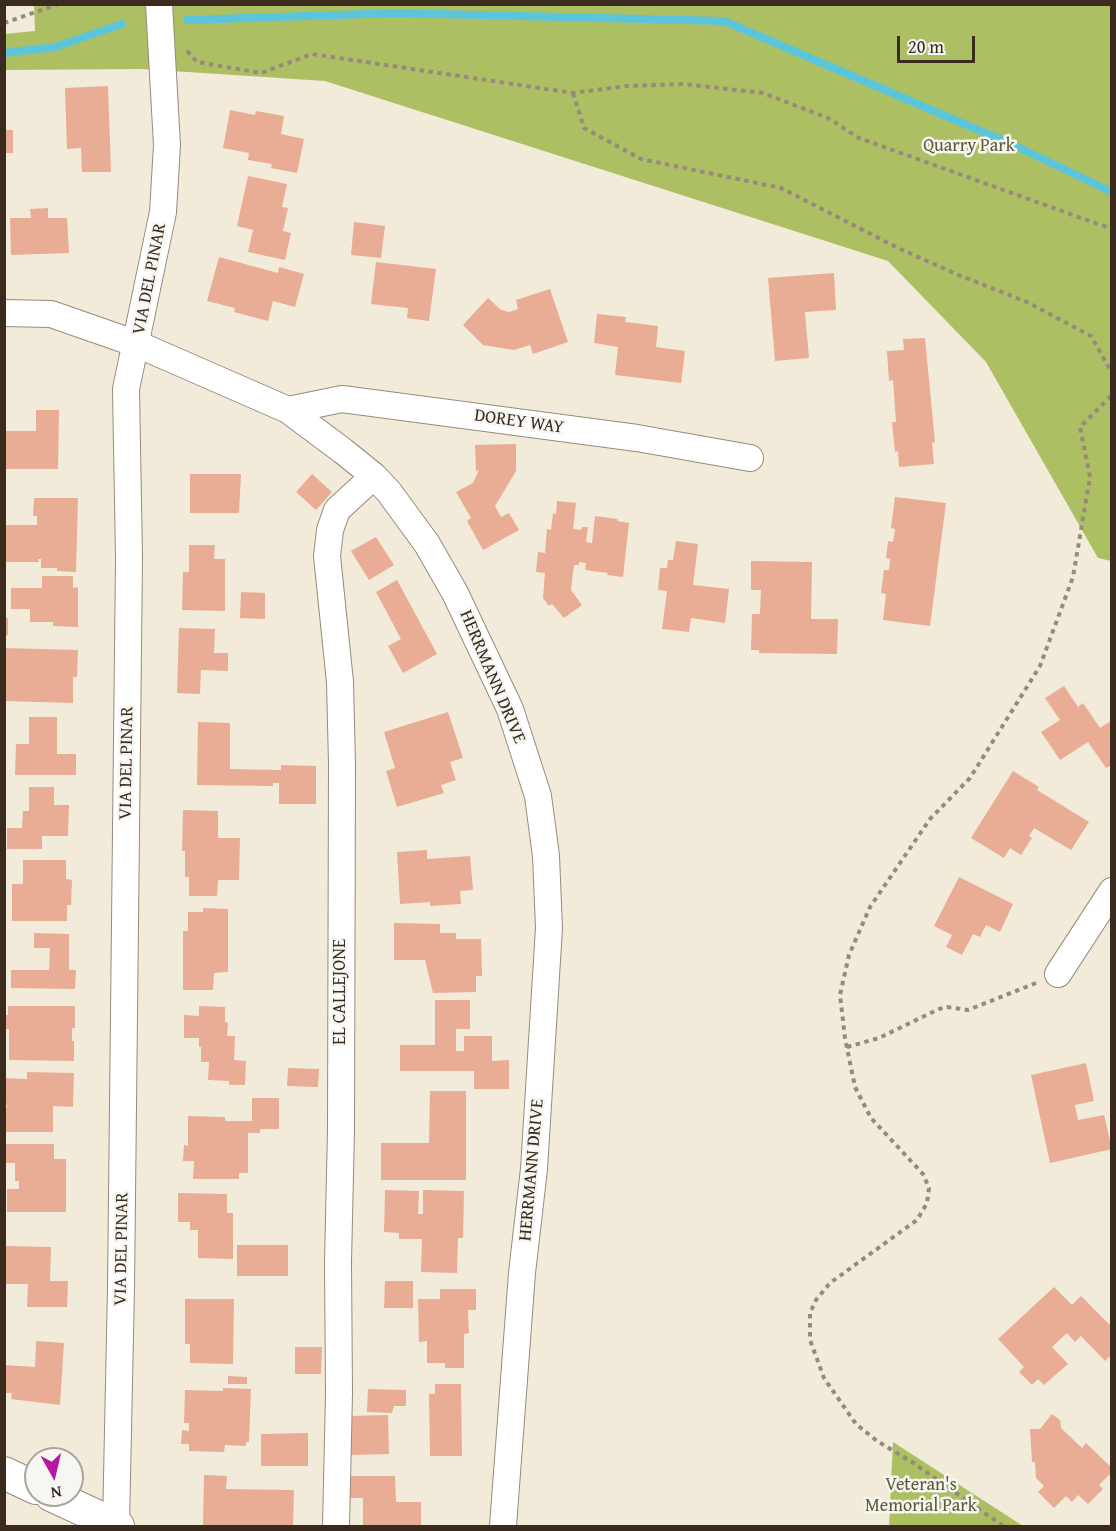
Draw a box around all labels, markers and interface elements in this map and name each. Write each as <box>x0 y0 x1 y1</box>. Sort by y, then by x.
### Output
scale bar <box>900 24 978 62</box>
text: 20 m <box>908 33 944 60</box>
park label: Quarry Park <box>923 135 1015 157</box>
street label: VIA DEL PINAR <box>129 221 171 337</box>
street label: DOREY WAY <box>473 405 565 439</box>
street label: HERRMANN DRIVE <box>454 607 530 747</box>
street label: VIA DEL PINAR <box>115 706 139 820</box>
street label: EL CALLEJONE <box>329 939 351 1045</box>
street label: HERRMANN DRIVE <box>515 1098 549 1242</box>
street label: VIA DEL PINAR <box>110 1192 134 1306</box>
north arrow <box>24 1447 84 1507</box>
park label: Veteran's Memorial Park <box>865 1474 977 1516</box>
text: N <box>49 1480 63 1505</box>

